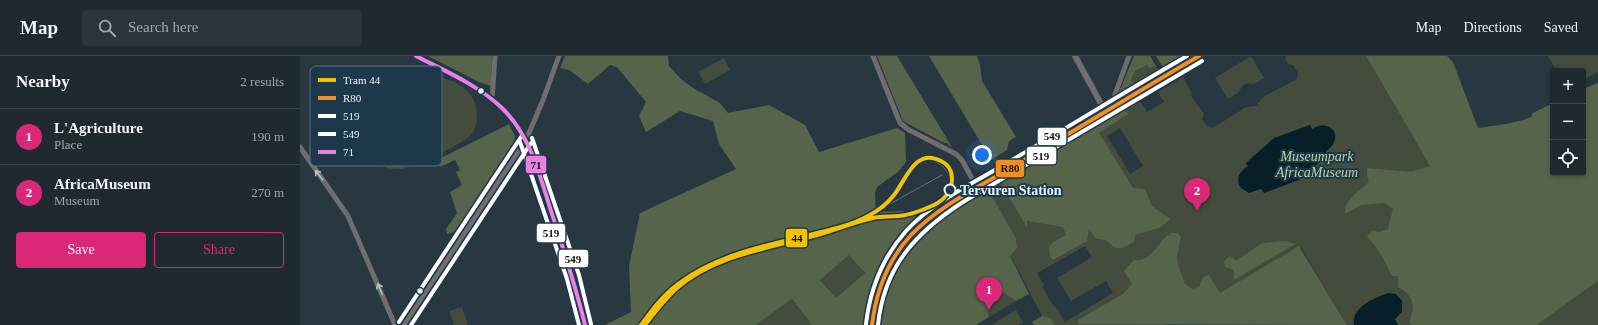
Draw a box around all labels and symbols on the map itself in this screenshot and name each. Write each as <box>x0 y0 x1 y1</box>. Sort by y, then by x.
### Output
legend <box>310 66 442 166</box>
text: Tram 44 <box>343 74 381 86</box>
unlabelled marker <box>476 86 486 96</box>
text: R80 <box>343 92 362 104</box>
text: 519 <box>343 110 360 122</box>
line badge: 549 <box>1037 127 1067 146</box>
text: 549 <box>343 128 360 140</box>
text: 549 <box>1044 130 1061 142</box>
your location <box>972 145 992 165</box>
text: 71 <box>343 146 354 158</box>
line badge: 519 <box>1026 146 1057 165</box>
park label: Museumpark AfricaMuseum <box>1275 149 1358 180</box>
text: 519 <box>1033 150 1050 162</box>
line badge: 71 <box>525 155 547 174</box>
text: 71 <box>531 159 542 171</box>
line badge: R80 <box>995 159 1025 178</box>
text: R80 <box>1001 162 1020 174</box>
one-way arrow <box>315 169 324 180</box>
pin: 2 <box>1184 178 1210 211</box>
marker: Tervuren Station <box>943 183 957 197</box>
place label: Tervuren Station <box>960 183 1062 198</box>
line badge: 519 <box>536 223 566 243</box>
text: 519 <box>543 227 560 239</box>
line badge: 44 <box>785 228 808 248</box>
text: 44 <box>792 232 803 244</box>
line badge: 549 <box>558 249 589 268</box>
text: 549 <box>565 253 582 265</box>
pin: 1 <box>976 277 1002 310</box>
one-way arrow <box>375 284 383 296</box>
unlabelled marker <box>415 286 425 296</box>

